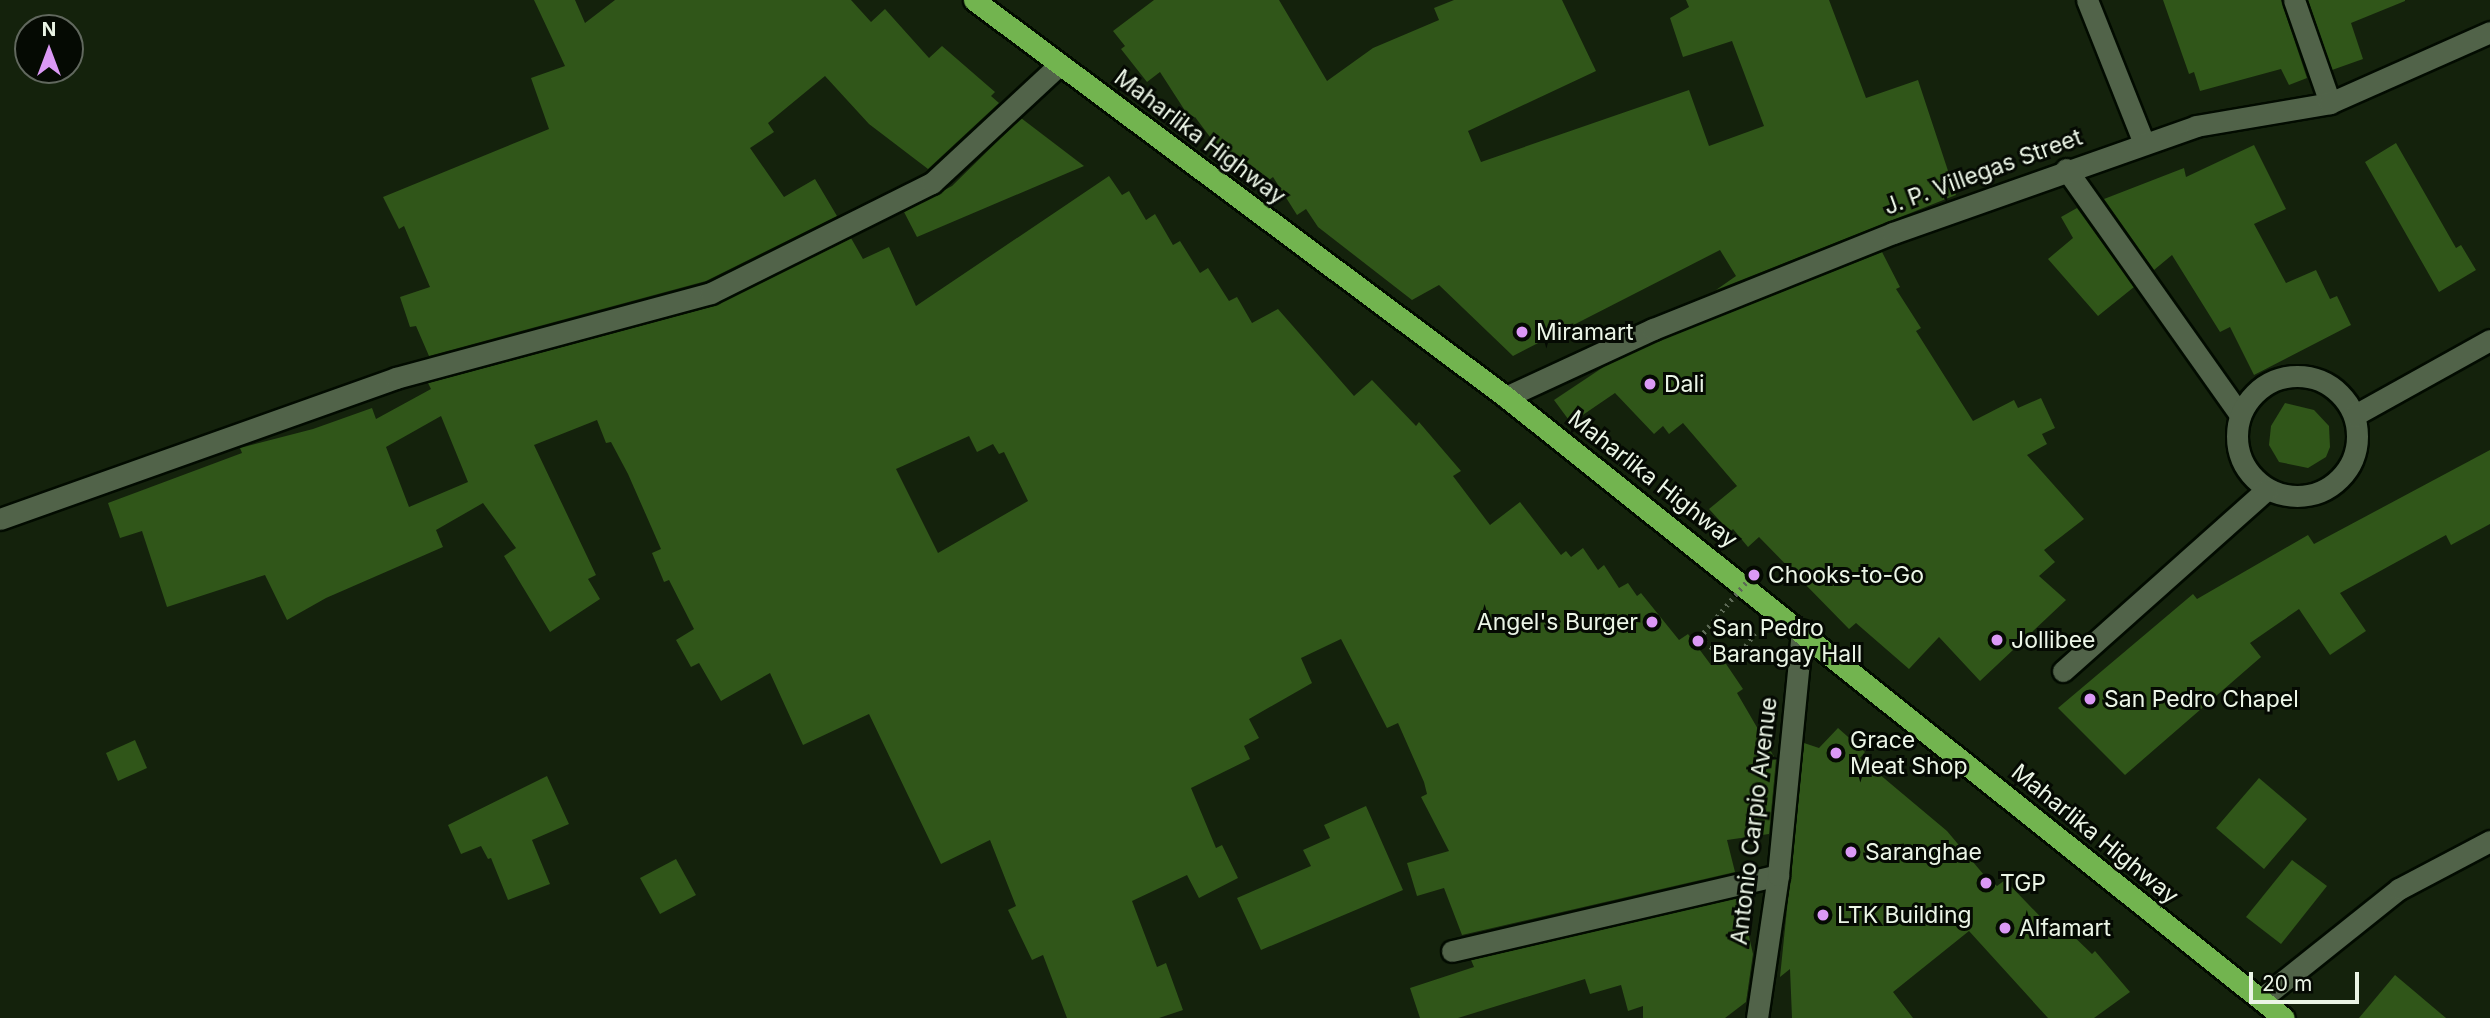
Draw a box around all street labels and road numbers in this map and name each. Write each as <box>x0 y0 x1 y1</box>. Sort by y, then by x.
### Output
street label: Maharlika Highway <box>1109 64 1291 210</box>
street label: J. P. Villegas Street <box>1880 123 2086 221</box>
street label: Maharlika Highway <box>1563 404 1743 554</box>
street label: Antonio Carpio Avenue <box>1725 696 1783 946</box>
street label: Maharlika Highway <box>2006 758 2184 910</box>

